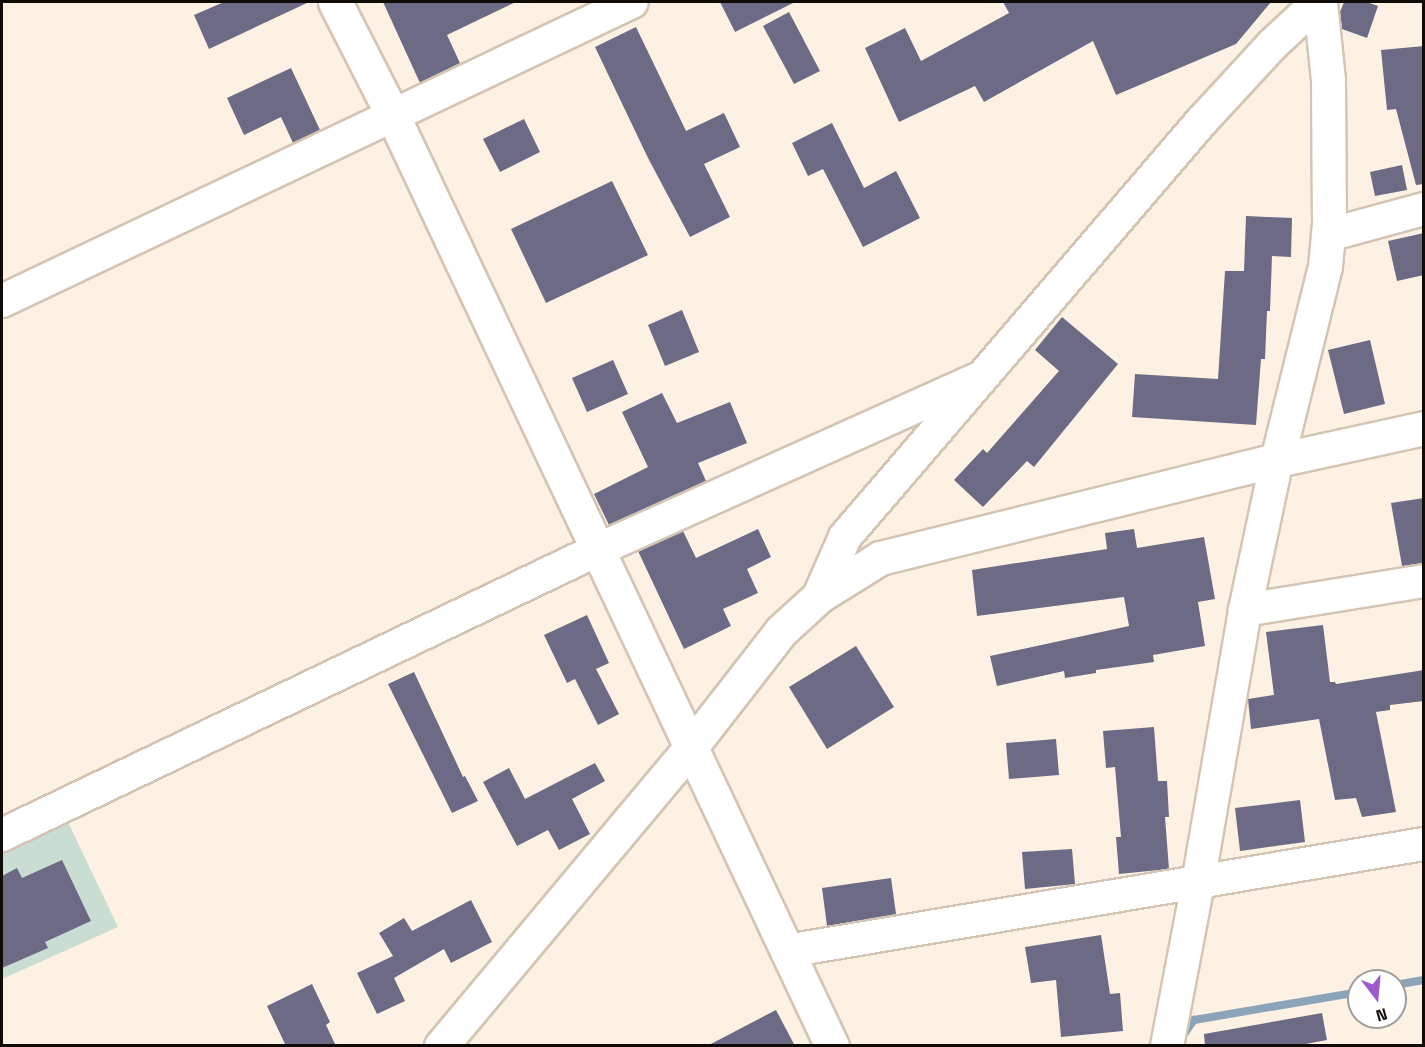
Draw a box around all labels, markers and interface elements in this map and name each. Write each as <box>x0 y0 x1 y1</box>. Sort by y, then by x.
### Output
north arrow <box>1347 969 1407 1029</box>
text: N <box>1374 1003 1390 1026</box>

